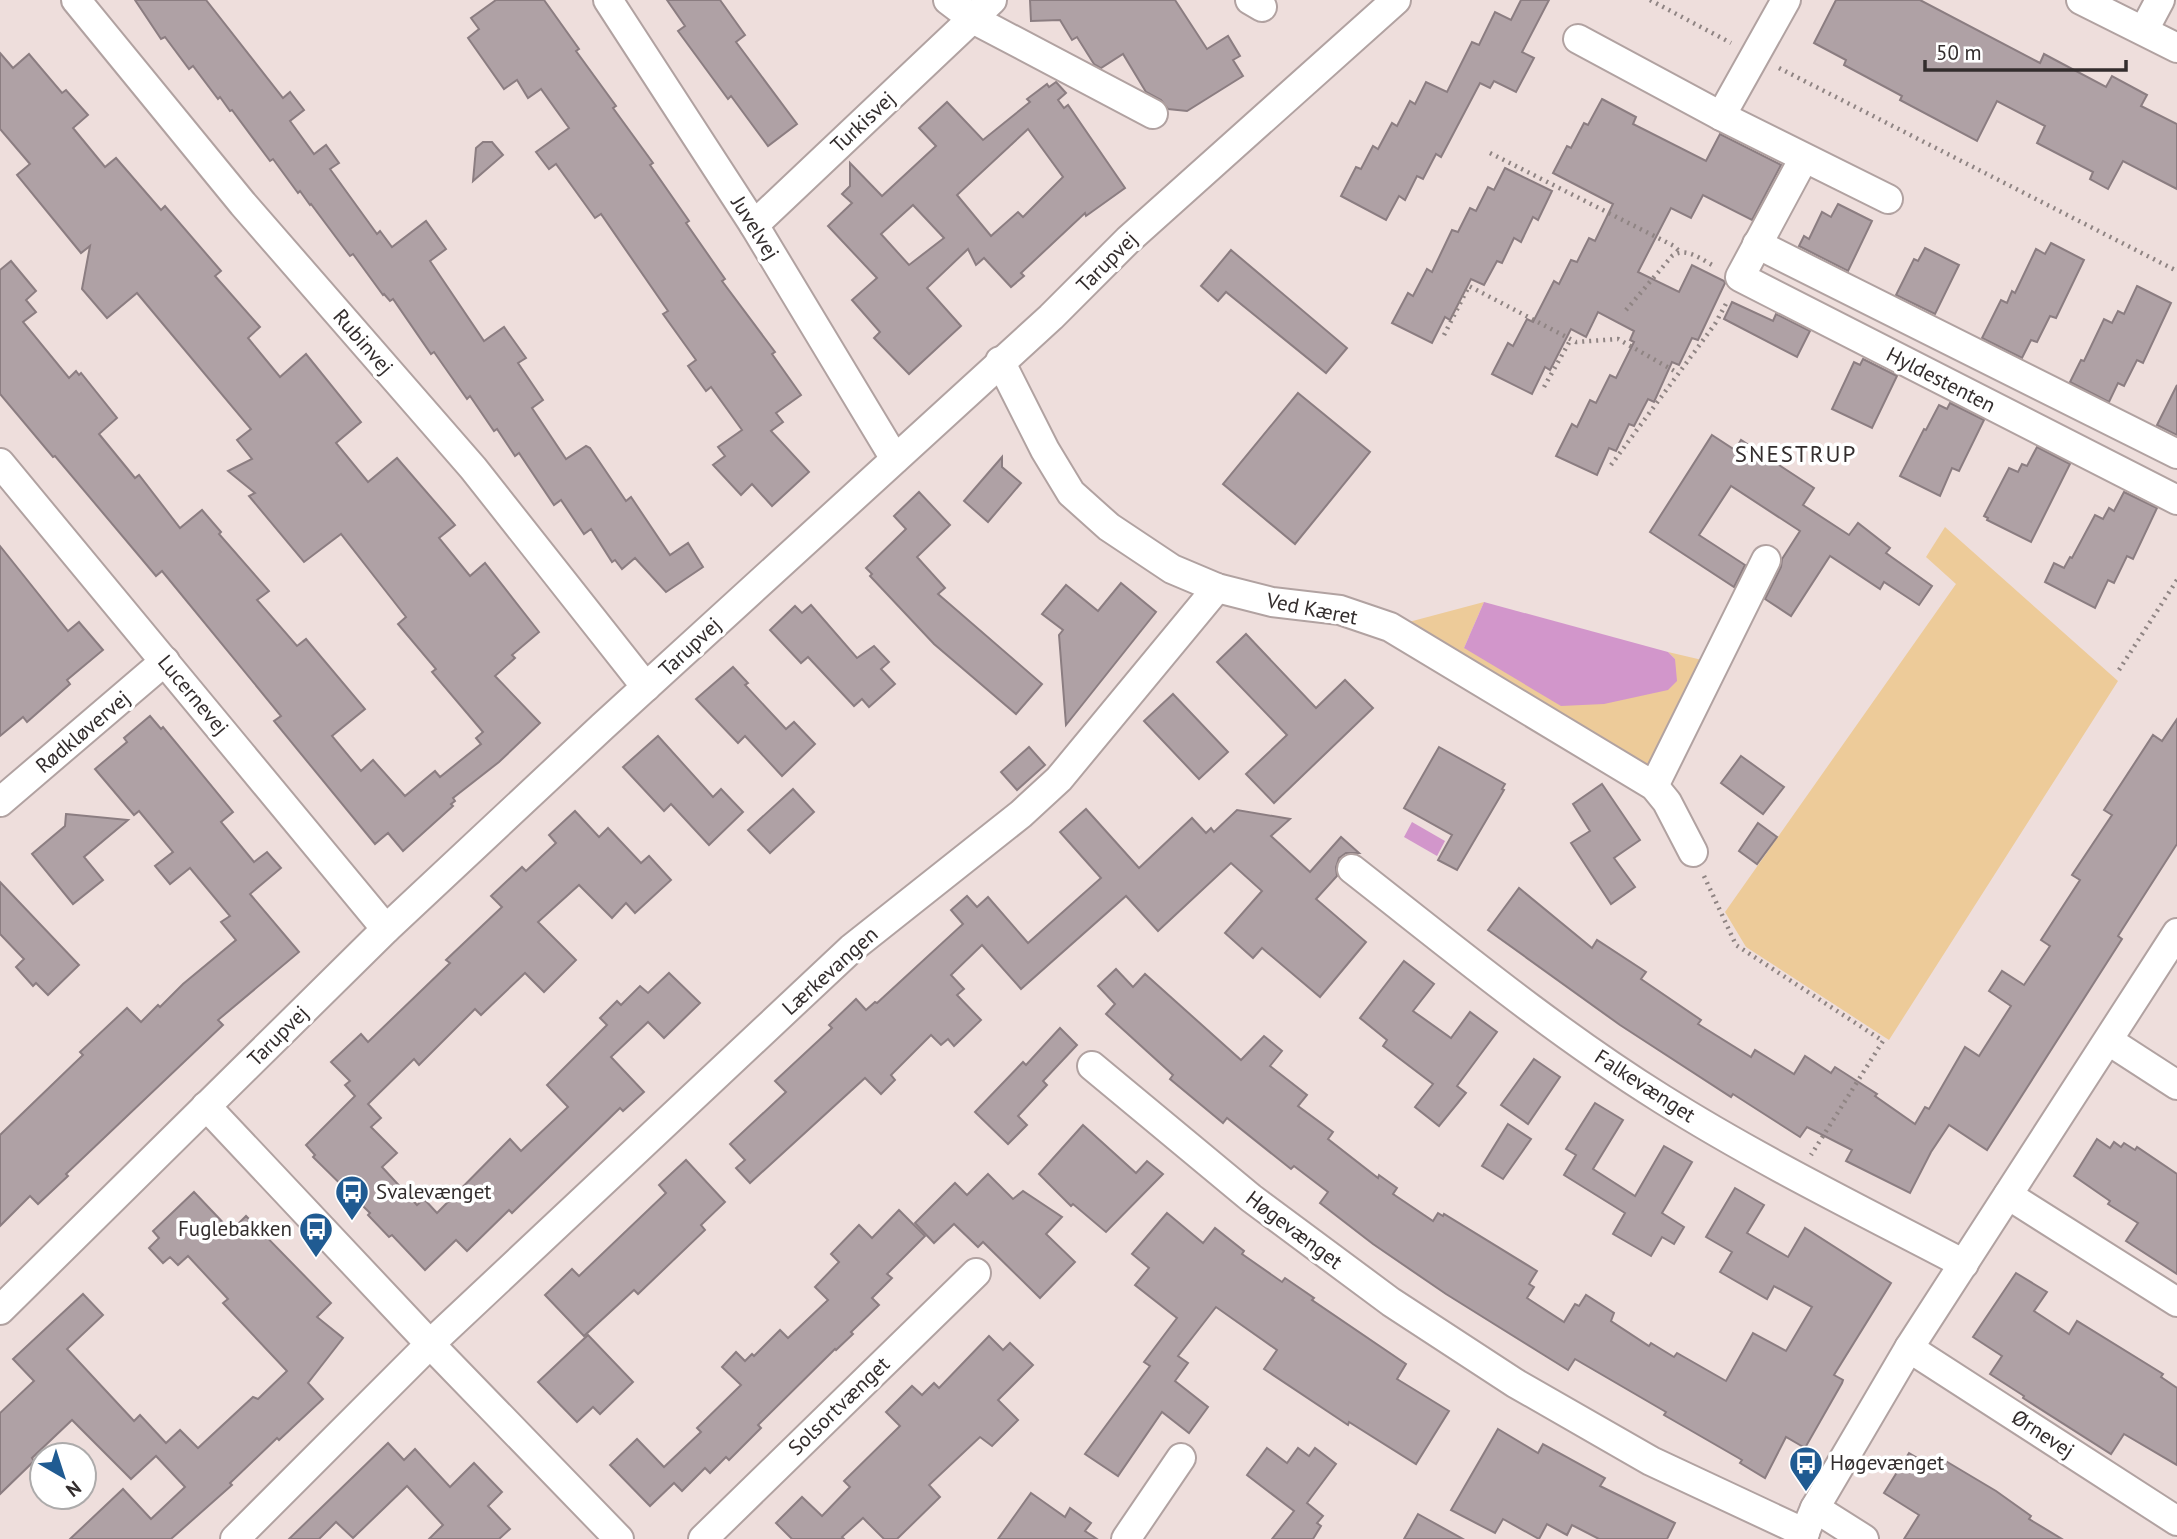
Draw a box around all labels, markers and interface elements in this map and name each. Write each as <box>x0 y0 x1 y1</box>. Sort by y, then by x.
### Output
scale bar <box>1925 28 2126 72</box>
text: 50 m <box>1936 39 1982 66</box>
street label: Turkisvej <box>825 85 901 158</box>
street label: Juvelvej <box>725 190 785 265</box>
street label: Tarupvej <box>1070 225 1143 298</box>
street label: Rubinvej <box>328 303 399 380</box>
street label: Hyldestenten <box>1882 341 2000 419</box>
district label: SNESTRUP <box>1735 439 1857 468</box>
street label: Ved Kæret <box>1263 586 1360 631</box>
street label: Tarupvej <box>653 611 727 682</box>
street label: Lucernevej <box>152 649 235 740</box>
street label: Rødkløvervej <box>30 684 135 779</box>
street label: Lærkevangen <box>776 921 883 1021</box>
street label: Tarupvej <box>241 999 314 1072</box>
street label: Falkevænget <box>1590 1043 1701 1128</box>
bus stop icon: Svalevænget <box>333 1173 371 1222</box>
place label: Svalevænget <box>376 1178 491 1205</box>
street label: Høgevænget <box>1241 1184 1348 1275</box>
bus stop icon: Fuglebakken <box>297 1210 335 1259</box>
place label: Fuglebakken <box>178 1215 292 1242</box>
street label: Solsortvænget <box>782 1350 895 1461</box>
street label: Ørnevej <box>2007 1403 2080 1464</box>
north arrow <box>28 1441 98 1511</box>
bus stop icon: Høgevænget <box>1787 1444 1825 1493</box>
place label: Høgevænget <box>1830 1449 1944 1476</box>
text: N <box>61 1476 86 1502</box>

